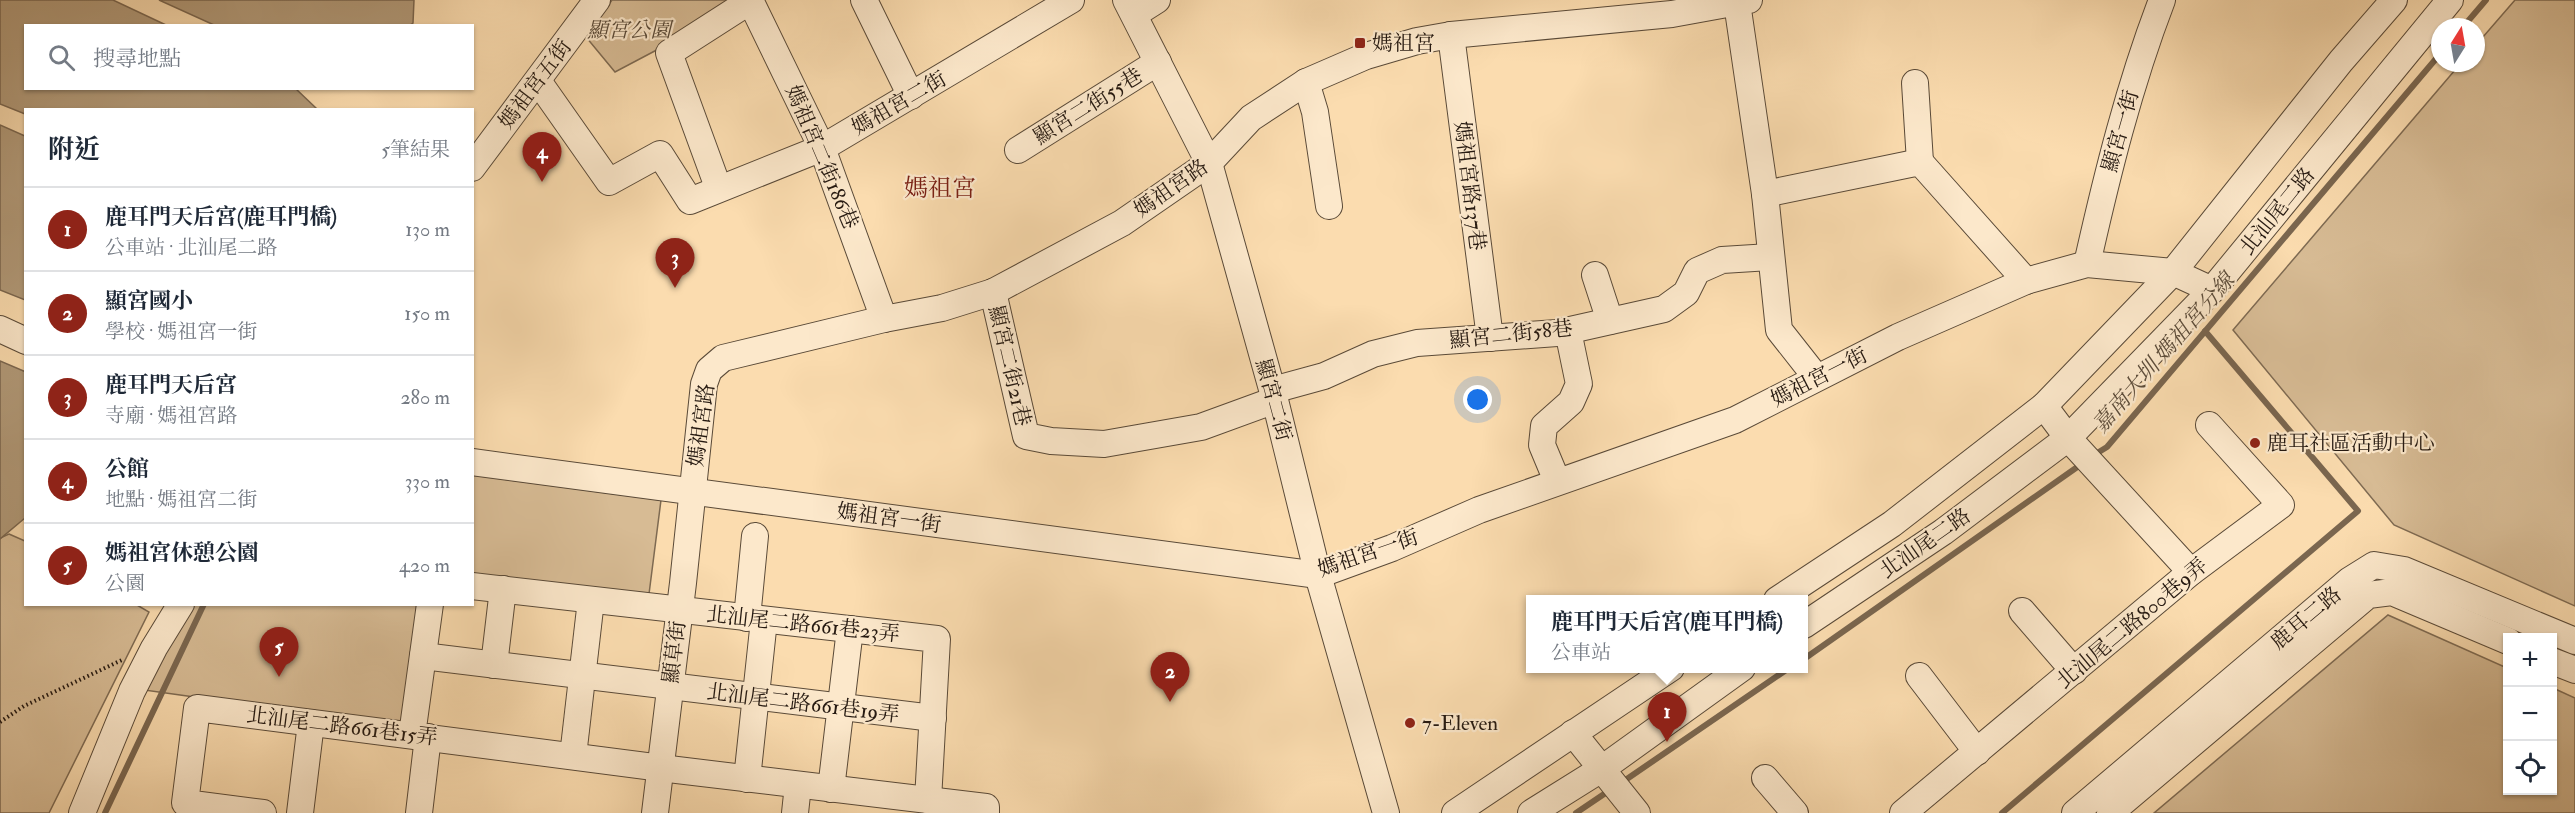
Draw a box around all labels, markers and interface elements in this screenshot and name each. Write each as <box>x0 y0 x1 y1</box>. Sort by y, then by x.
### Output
park label: 顯宮公園 <box>587 17 674 44</box>
north arrow <box>2431 18 2485 72</box>
search box <box>24 24 474 90</box>
place label: 媽祖宮 <box>1372 30 1435 57</box>
street label: 媽祖宮五街 <box>493 34 578 134</box>
marker: 媽祖宮 <box>1353 36 1367 50</box>
icon: search <box>45 41 78 74</box>
text: 搜尋地點 <box>93 45 181 73</box>
street label: 顯宮二街55巷 <box>1029 62 1148 151</box>
street label: 媽祖宮二街 <box>847 65 951 141</box>
street label: 媽祖宮二街186巷 <box>779 81 864 233</box>
street label: 顯宮一街 <box>2096 87 2145 175</box>
street label: 媽祖宮路137巷 <box>1448 120 1491 252</box>
pin: 4 <box>522 132 562 182</box>
text: 附近 <box>48 134 100 166</box>
text: 5筆結果 <box>381 137 450 162</box>
street label: 媽祖宮路 <box>1129 153 1213 224</box>
street label: 北汕尾二路 <box>2234 162 2321 261</box>
district label: 媽祖宮 <box>904 173 976 204</box>
text: 鹿耳門天后宮(鹿耳門橋) <box>105 203 337 231</box>
text: 1 <box>64 217 71 242</box>
text: 130 m <box>405 217 450 242</box>
text: 公車站 · 北汕尾二路 <box>105 235 277 260</box>
pin: 3 <box>656 238 694 288</box>
water label: 嘉南大圳 媽祖宮分線 <box>2087 266 2242 438</box>
text: 顯宮國小 <box>105 287 193 315</box>
text: 2 <box>62 301 73 326</box>
text: 150 m <box>404 301 450 326</box>
street label: 顯宮二街21巷 <box>983 303 1037 429</box>
street label: 顯宮二街58巷 <box>1448 315 1574 354</box>
text: 學校 · 媽祖宮一街 <box>105 319 257 344</box>
street label: 媽祖宮一街 <box>1766 342 1872 413</box>
street label: 顯宮二街 <box>1250 356 1297 444</box>
text: 鹿耳門天后宮 <box>105 371 237 399</box>
street label: 媽祖宮路 <box>682 382 721 469</box>
text: 3 <box>64 385 71 410</box>
text: 280 m <box>400 385 450 410</box>
your location <box>1463 385 1492 414</box>
text: 寺廟 · 媽祖宮路 <box>105 403 237 428</box>
place label: 鹿耳社區活動中心 <box>2267 430 2435 457</box>
marker: 鹿耳社區活動中心 <box>2248 436 2262 450</box>
text: 公館 <box>105 455 149 483</box>
text: 4 <box>62 469 73 494</box>
text: 330 m <box>405 469 450 494</box>
text: 地點 · 媽祖宮二街 <box>105 487 257 512</box>
street label: 媽祖宮一街 <box>835 498 943 539</box>
street label: 北汕尾二路 <box>1875 502 1976 585</box>
street label: 媽祖宮一街 <box>1314 524 1422 583</box>
text: 媽祖宮休憩公園 <box>105 539 259 567</box>
street label: 北汕尾二路800巷9弄 <box>2051 552 2213 695</box>
text: 5 <box>63 553 72 578</box>
text: 420 m <box>399 553 450 578</box>
text: 公園 <box>105 571 145 596</box>
street label: 鹿耳二路 <box>2265 581 2347 656</box>
popup <box>1526 595 1808 673</box>
street label: 北汕尾二路661巷23弄 <box>705 601 901 648</box>
text: 鹿耳門天后宮(鹿耳門橋) <box>1551 608 1783 636</box>
street label: 顯草街 <box>657 619 692 685</box>
pin: 5 <box>260 628 298 677</box>
map controls <box>2503 633 2557 795</box>
button: + <box>2503 633 2557 687</box>
text: 公車站 <box>1551 640 1611 665</box>
pin: 2 <box>1150 652 1190 702</box>
street label: 北汕尾二路661巷19弄 <box>705 678 901 729</box>
button: − <box>2503 687 2557 741</box>
pin: 1 <box>1648 692 1686 742</box>
street label: 北汕尾二路661巷15弄 <box>245 701 439 752</box>
place label: 7-Eleven <box>1422 710 1498 737</box>
marker: 7-Eleven <box>1403 716 1417 730</box>
button: locate <box>2503 741 2557 795</box>

